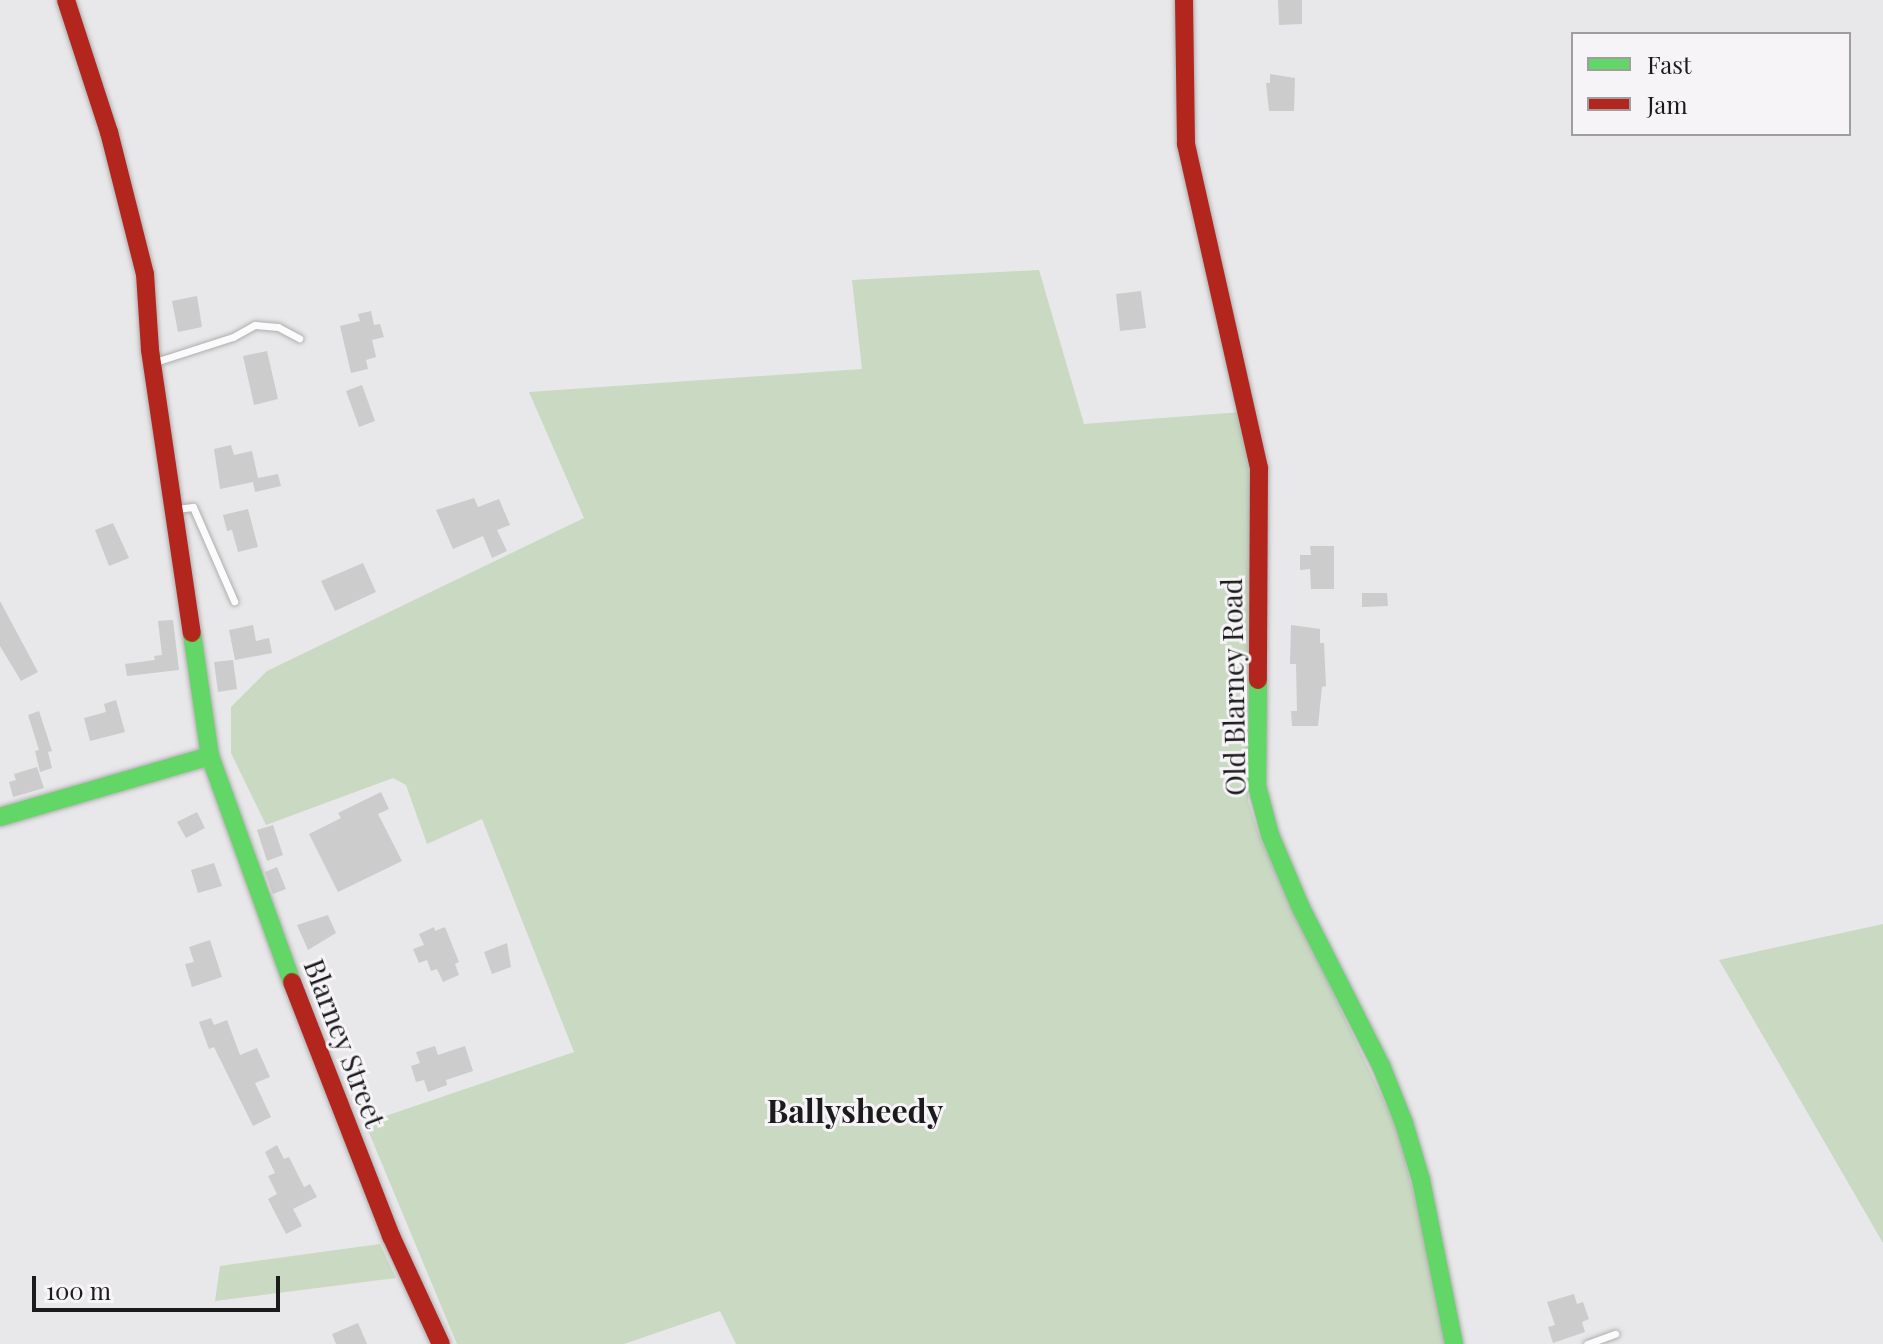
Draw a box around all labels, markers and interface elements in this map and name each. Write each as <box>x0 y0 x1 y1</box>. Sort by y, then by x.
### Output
legend <box>1571 32 1851 136</box>
text: Fast <box>1647 48 1692 80</box>
text: Jam <box>1647 88 1688 120</box>
street label: Old Blarney Road <box>1214 578 1252 796</box>
street label: Blarney Street <box>297 954 393 1132</box>
district label: Ballysheedy <box>767 1091 943 1129</box>
scale bar <box>36 1260 284 1310</box>
text: 100 m <box>46 1274 111 1306</box>

